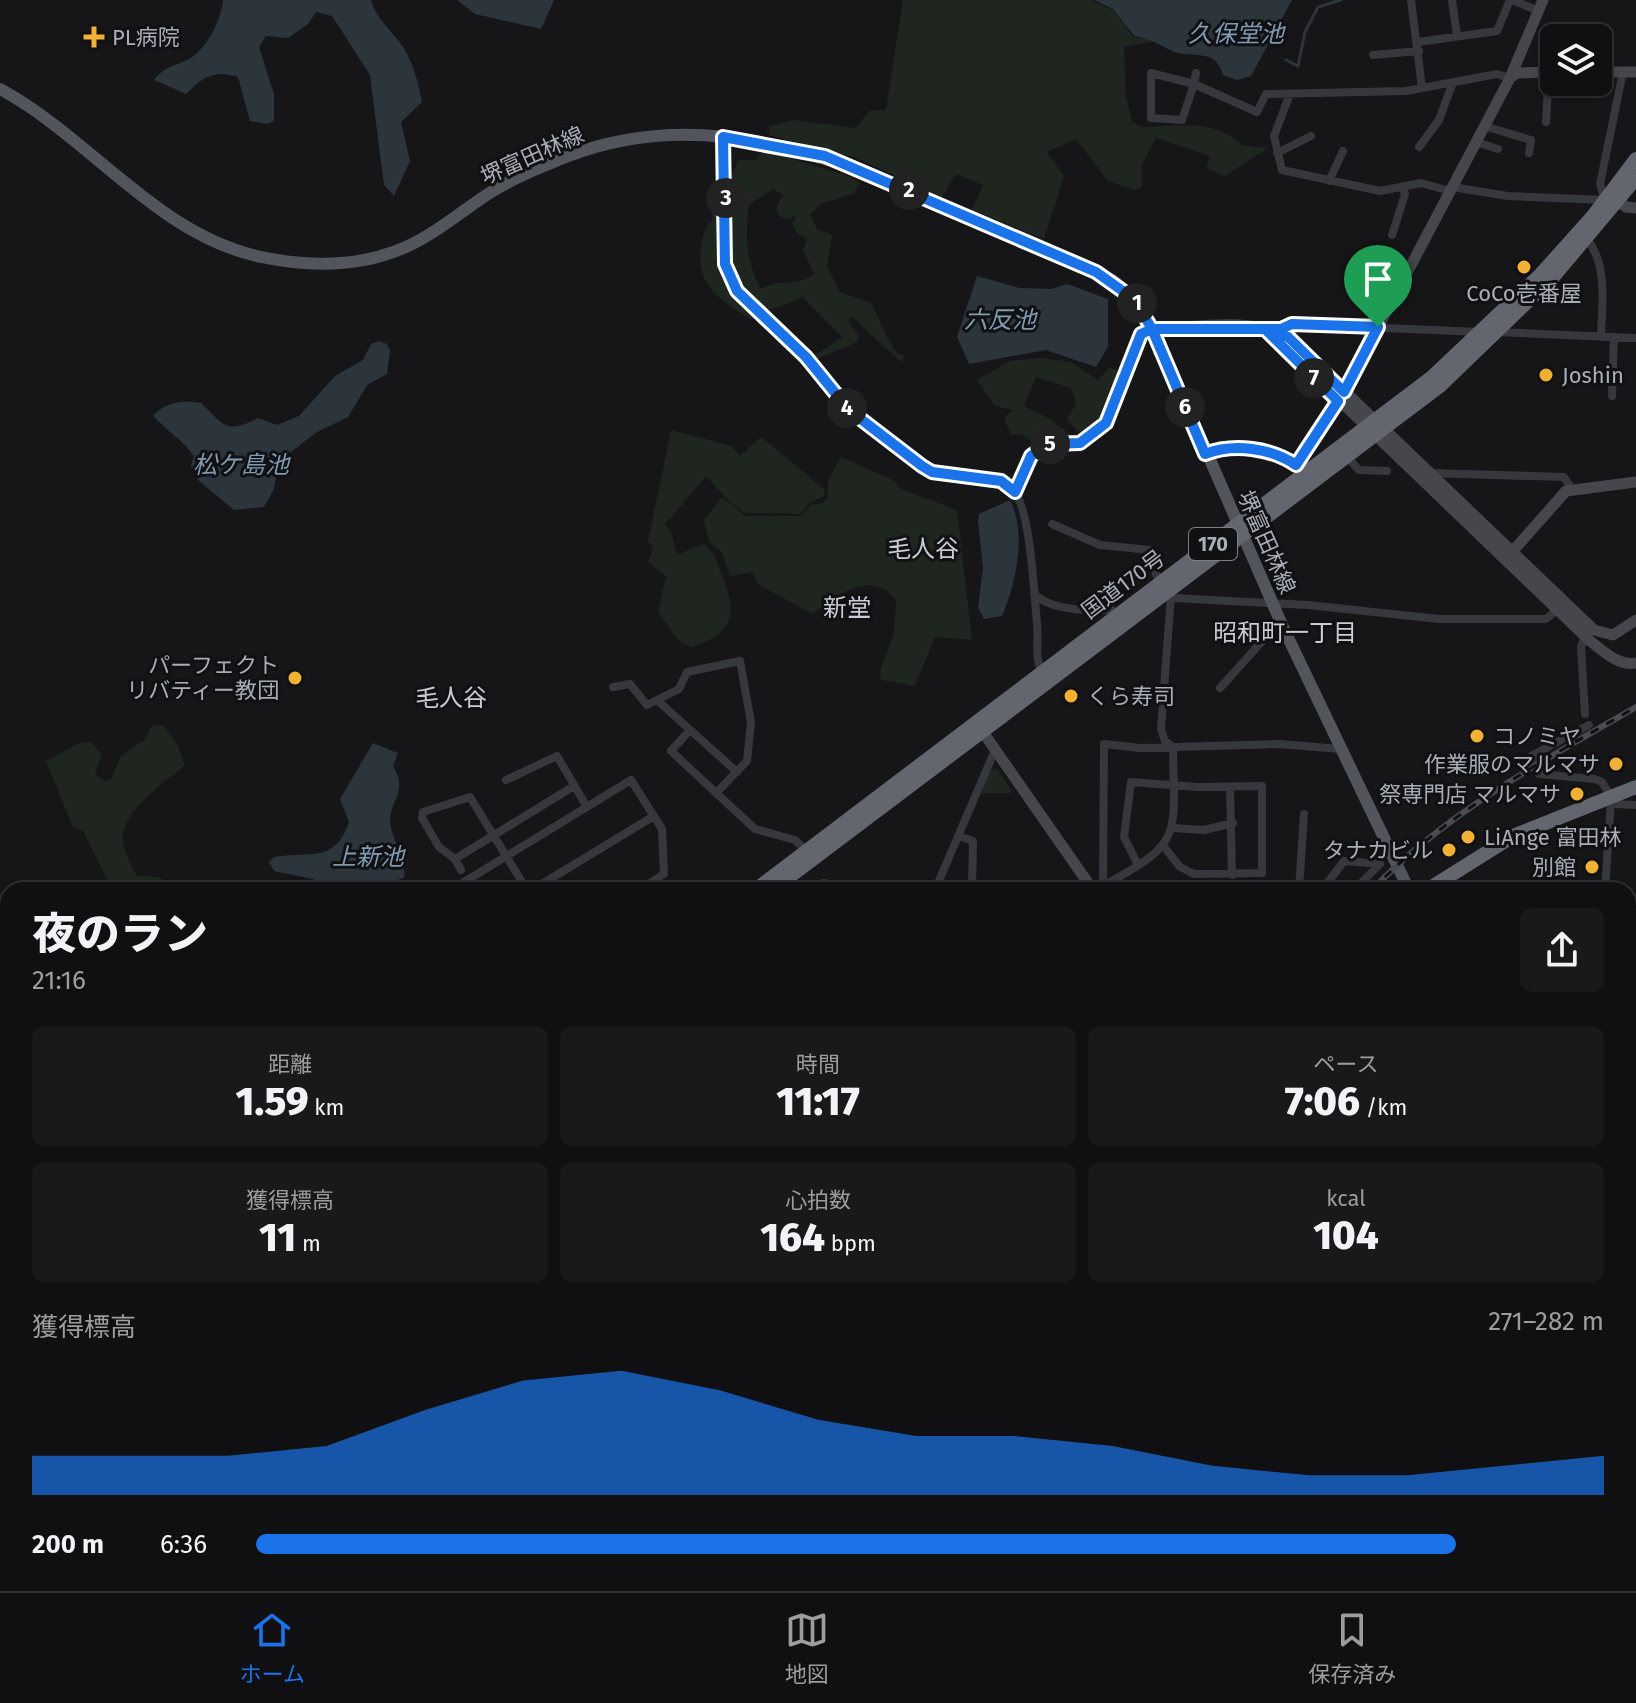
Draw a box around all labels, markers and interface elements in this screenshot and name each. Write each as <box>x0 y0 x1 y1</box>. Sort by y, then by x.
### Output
water label: 久保堂池 <box>1188 20 1286 48</box>
place label: PL病院 <box>112 24 180 51</box>
map controls <box>1540 24 1612 96</box>
button: layers <box>1540 24 1612 96</box>
marker: PL病院 <box>83 26 105 48</box>
street label: 堺富田林線 <box>476 121 588 190</box>
pin: 2 <box>889 170 929 210</box>
text: 2 <box>903 176 915 203</box>
pin: 3 <box>706 178 746 218</box>
text: 3 <box>720 184 732 211</box>
pin <box>1344 245 1412 327</box>
icon: arrive <box>1356 257 1400 301</box>
marker: CoCo壱番屋 <box>1515 258 1533 276</box>
place label: CoCo壱番屋 <box>1466 280 1582 307</box>
pin: 1 <box>1117 283 1157 323</box>
text: 1 <box>1132 289 1142 316</box>
water label: 六反池 <box>964 306 1038 334</box>
pin: 7 <box>1294 358 1334 398</box>
place label: Joshin <box>1562 362 1624 389</box>
text: 7 <box>1309 364 1319 391</box>
marker: Joshin <box>1537 366 1555 384</box>
pin: 6 <box>1165 387 1205 427</box>
pin: 4 <box>827 388 867 428</box>
text: 6 <box>1179 393 1191 420</box>
text: 4 <box>841 394 853 421</box>
pin: 5 <box>1030 424 1070 464</box>
text: 5 <box>1044 430 1056 457</box>
water label: 松ケ島池 <box>193 451 291 479</box>
street label: 堺富田林線 <box>1232 486 1301 598</box>
road number: 170 <box>1189 528 1237 560</box>
district label: 毛人谷 <box>887 535 959 563</box>
street label: 国道170号 <box>1076 544 1170 624</box>
district label: 新堂 <box>823 594 871 622</box>
district label: 昭和町一丁目 <box>1213 619 1357 647</box>
place label: パーフェクト リバティー教団 <box>126 652 279 704</box>
marker: パーフェクト リバティー教団 <box>286 669 304 687</box>
place label: くら寿司 <box>1087 683 1175 710</box>
district label: 毛人谷 <box>415 684 487 712</box>
marker: くら寿司 <box>1062 687 1080 705</box>
place label: コノミヤ <box>1493 723 1581 750</box>
marker: コノミヤ <box>1468 727 1486 745</box>
place label: 作業服のマルマサ <box>1424 751 1600 778</box>
marker: 作業服のマルマサ <box>1607 755 1625 773</box>
place label: 祭専門店 マルマサ <box>1379 781 1561 808</box>
marker: 祭専門店 マルマサ <box>1568 785 1586 803</box>
place label: LiAnge 富田林 <box>1484 824 1622 851</box>
marker: LiAnge 富田林 <box>1459 828 1477 846</box>
place label: タナカビル <box>1323 837 1433 864</box>
marker: タナカビル <box>1440 841 1458 859</box>
water label: 上新池 <box>332 843 406 871</box>
place label: 別館 <box>1532 854 1576 881</box>
marker: 別館 <box>1583 858 1601 876</box>
text: 夜のラン <box>32 908 208 961</box>
button: share <box>1520 908 1604 992</box>
text: 21:16 <box>32 965 86 996</box>
text: 距離 <box>268 1051 312 1078</box>
text: 時間 <box>796 1051 840 1078</box>
text: ペース <box>1314 1051 1378 1078</box>
text: 1.59 <box>236 1078 309 1126</box>
text: 11:17 <box>776 1078 860 1126</box>
text: 7:06 <box>1285 1078 1360 1126</box>
text: km <box>309 1094 344 1121</box>
text: /km <box>1360 1094 1407 1121</box>
text: kcal <box>1326 1185 1366 1212</box>
text: 獲得標高 <box>246 1187 334 1214</box>
text: 心拍数 <box>785 1187 851 1214</box>
text: 104 <box>1313 1212 1379 1260</box>
text: 11 <box>259 1214 296 1262</box>
text: 164 <box>760 1214 825 1262</box>
text: m <box>296 1230 321 1257</box>
text: bpm <box>825 1230 876 1257</box>
text: 271–282 m <box>1488 1306 1604 1337</box>
text: 獲得標高 <box>32 1312 136 1343</box>
text: 200 m <box>32 1529 104 1560</box>
text: 6:36 <box>160 1529 207 1560</box>
tab: ホーム <box>240 1608 305 1688</box>
tab: 地図 <box>785 1608 829 1688</box>
tab: 保存済み <box>1308 1608 1396 1688</box>

